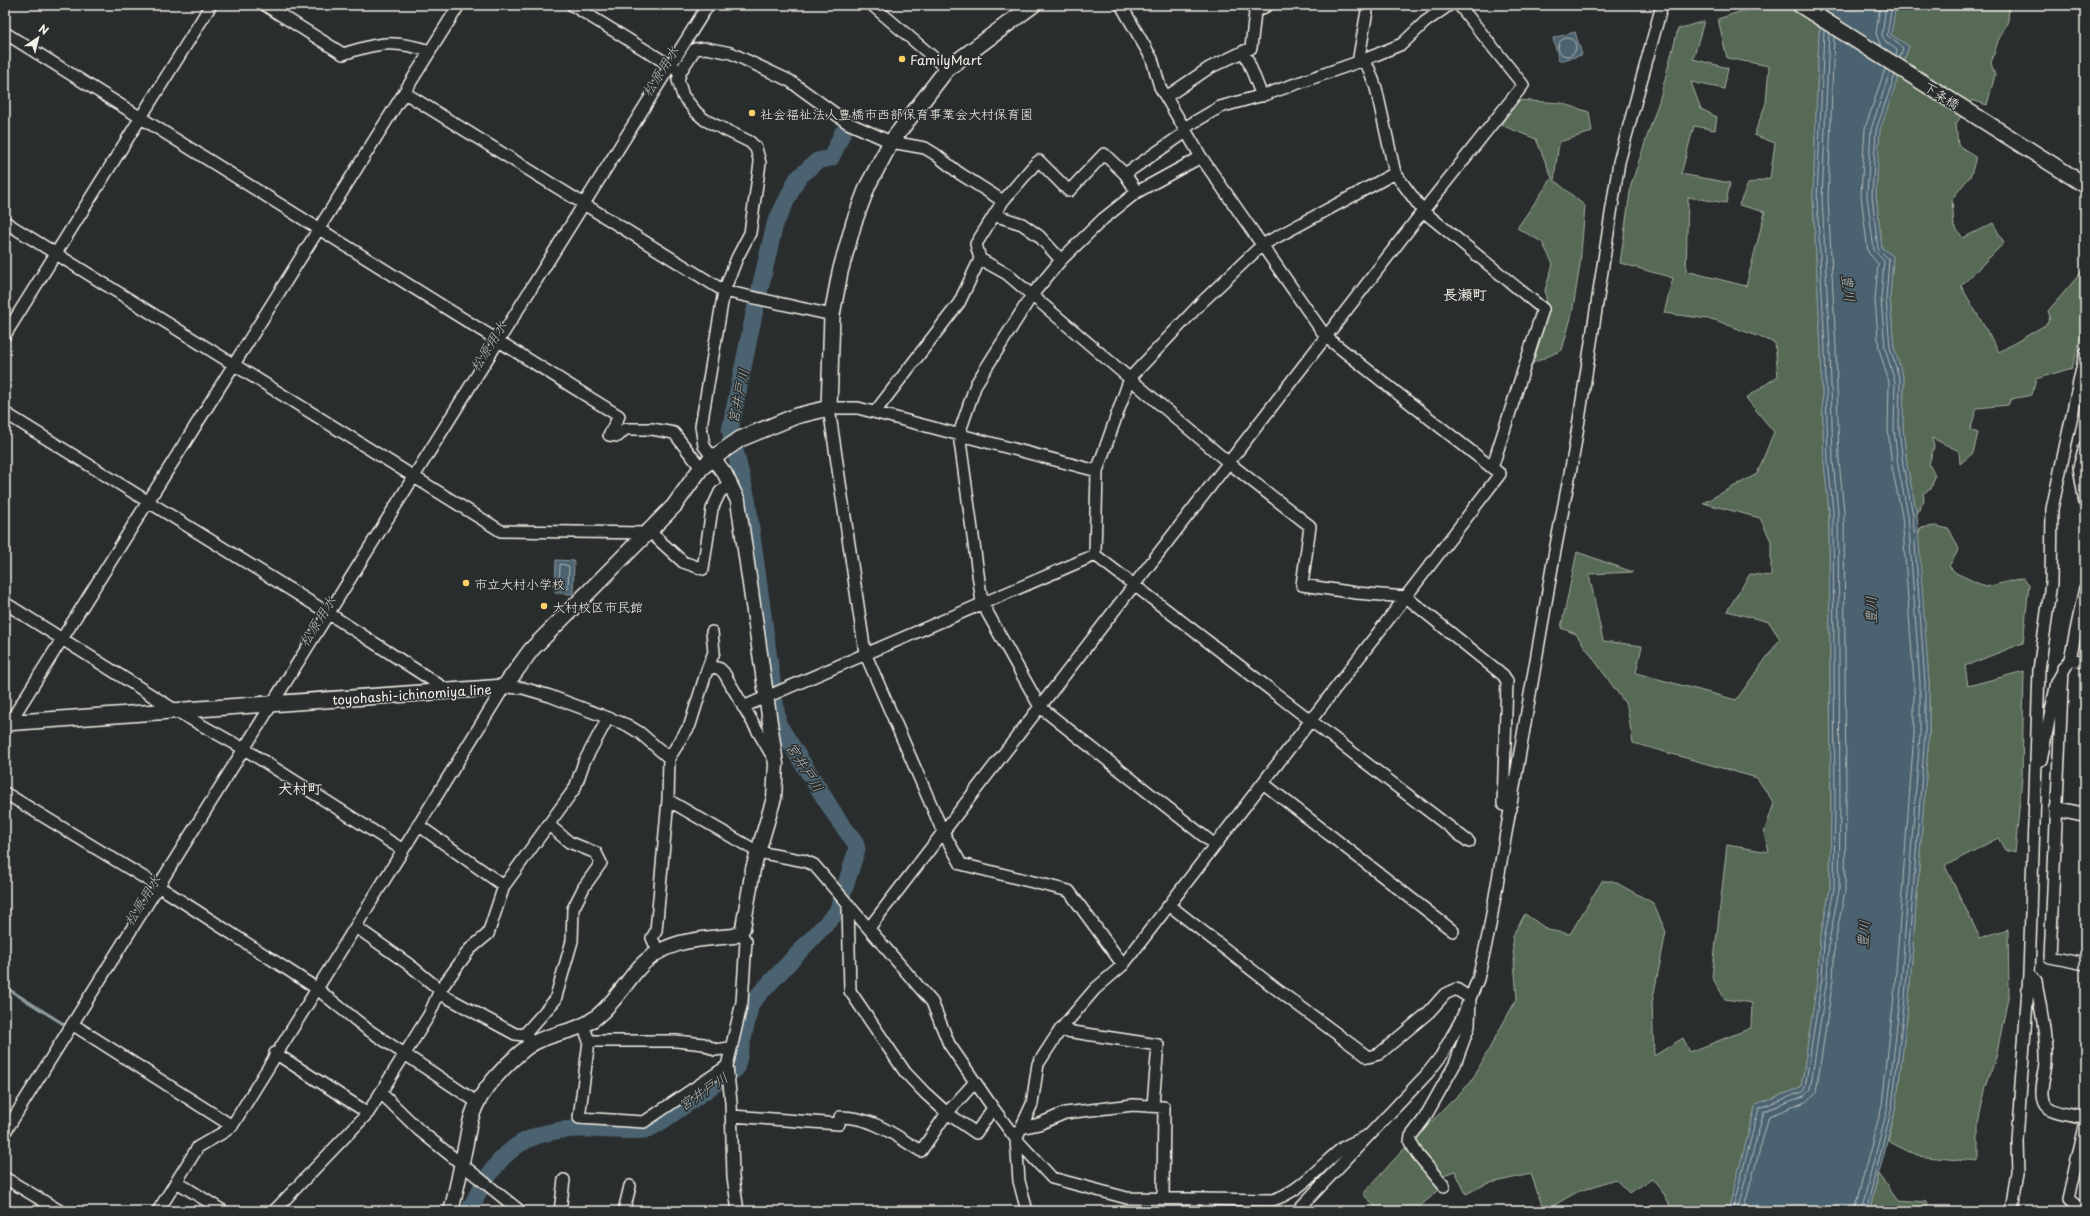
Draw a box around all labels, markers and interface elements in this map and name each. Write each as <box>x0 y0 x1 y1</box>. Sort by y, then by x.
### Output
north arrow <box>18 18 58 58</box>
text: N <box>36 20 53 39</box>
water label: 松原用水 <box>636 42 684 100</box>
place label: FamilyMart <box>910 50 982 69</box>
marker: FamilyMart <box>897 54 907 64</box>
street label: 下条橋 <box>1920 77 1964 113</box>
place label: 社会福祉法人豊橋市西部保育事業会大村保育園 <box>760 104 1033 123</box>
marker: 社会福祉法人豊橋市西部保育事業会大村保育園 <box>747 108 757 118</box>
water label: 豊川 <box>1837 273 1861 303</box>
district label: 長瀬町 <box>1442 282 1488 305</box>
water label: 松原用水 <box>464 317 512 375</box>
water label: 宮井戸川 <box>722 366 754 426</box>
place label: 市立大村小学校 <box>474 574 565 593</box>
marker: 市立大村小学校 <box>461 578 471 588</box>
water label: 松原用水 <box>293 592 341 650</box>
water label: 豊川 <box>1860 596 1881 624</box>
place label: 大村校区市民館 <box>552 597 643 616</box>
marker: 大村校区市民館 <box>539 601 549 611</box>
street label: toyohashi-ichinomiya line <box>332 679 492 709</box>
water label: 宮井戸川 <box>781 738 829 796</box>
district label: 大村町 <box>277 776 323 799</box>
water label: 松原用水 <box>118 871 166 929</box>
water label: 豊川 <box>1851 919 1875 949</box>
water label: 宮井戸川 <box>674 1067 732 1115</box>

